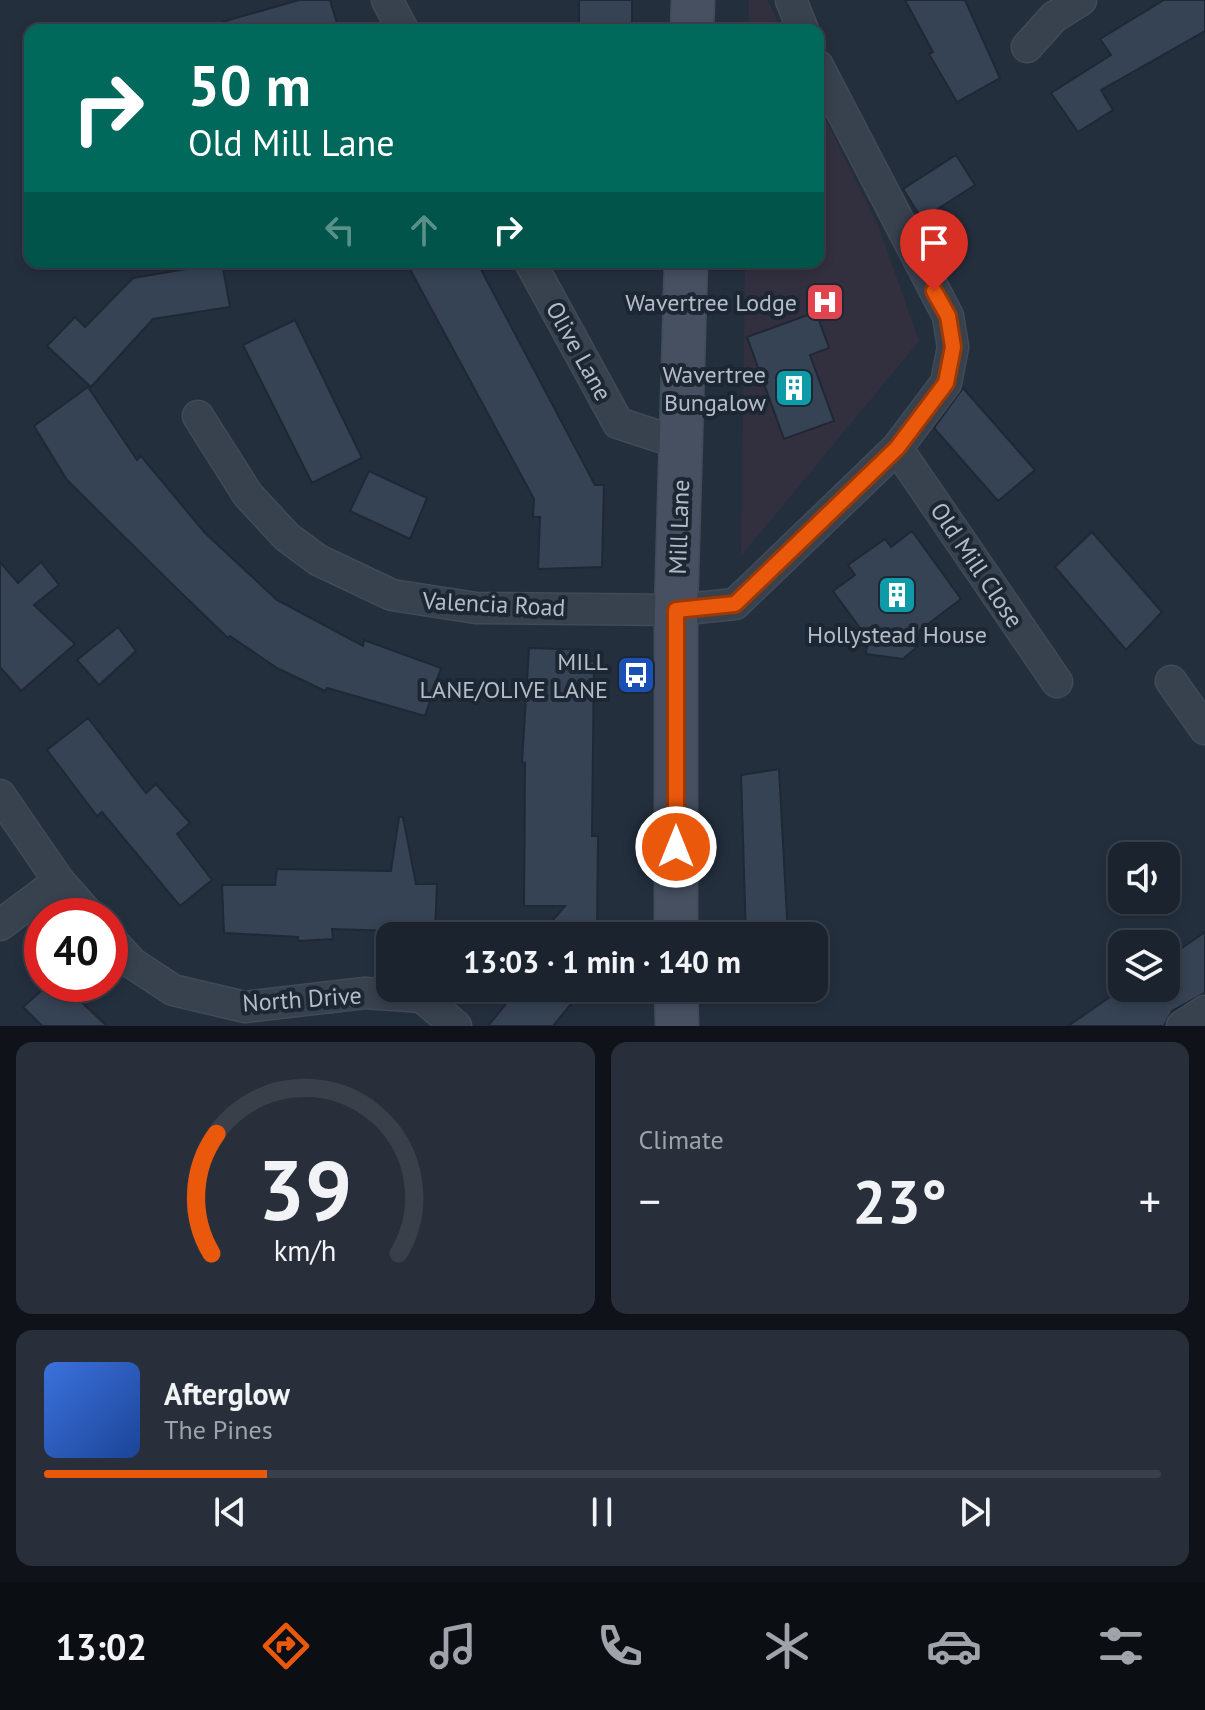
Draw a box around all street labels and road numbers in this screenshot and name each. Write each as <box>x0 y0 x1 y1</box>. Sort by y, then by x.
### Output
street label: Olive Lane <box>539 296 619 406</box>
street label: Mill Lane <box>662 479 696 575</box>
street label: Old Mill Close <box>924 496 1030 634</box>
street label: Valencia Road <box>421 585 566 623</box>
street label: North Drive <box>241 979 363 1019</box>

